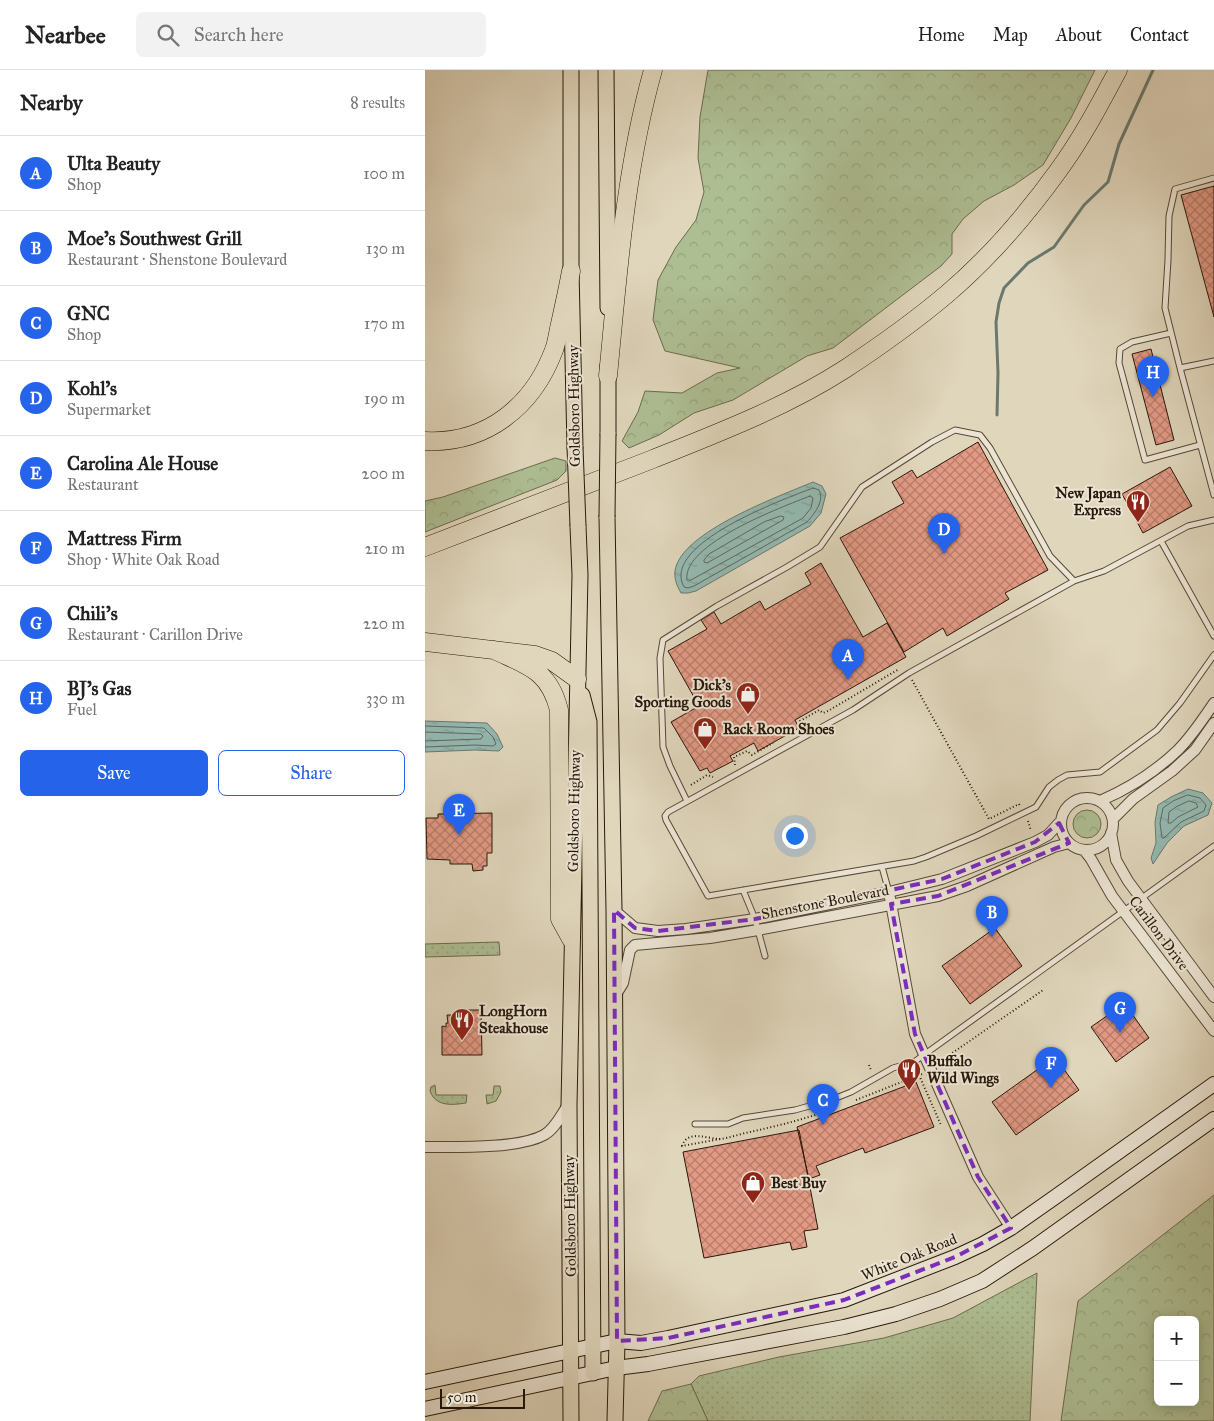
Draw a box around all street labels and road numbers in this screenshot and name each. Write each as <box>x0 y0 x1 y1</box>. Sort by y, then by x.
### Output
street label: Goldsboro Highway <box>564 344 584 467</box>
street label: Goldsboro Highway <box>564 749 584 872</box>
street label: Shenstone Boulevard <box>760 881 891 923</box>
street label: Carillon Drive <box>1125 892 1193 974</box>
street label: Goldsboro Highway <box>560 1154 580 1277</box>
street label: White Oak Road <box>859 1229 960 1284</box>

